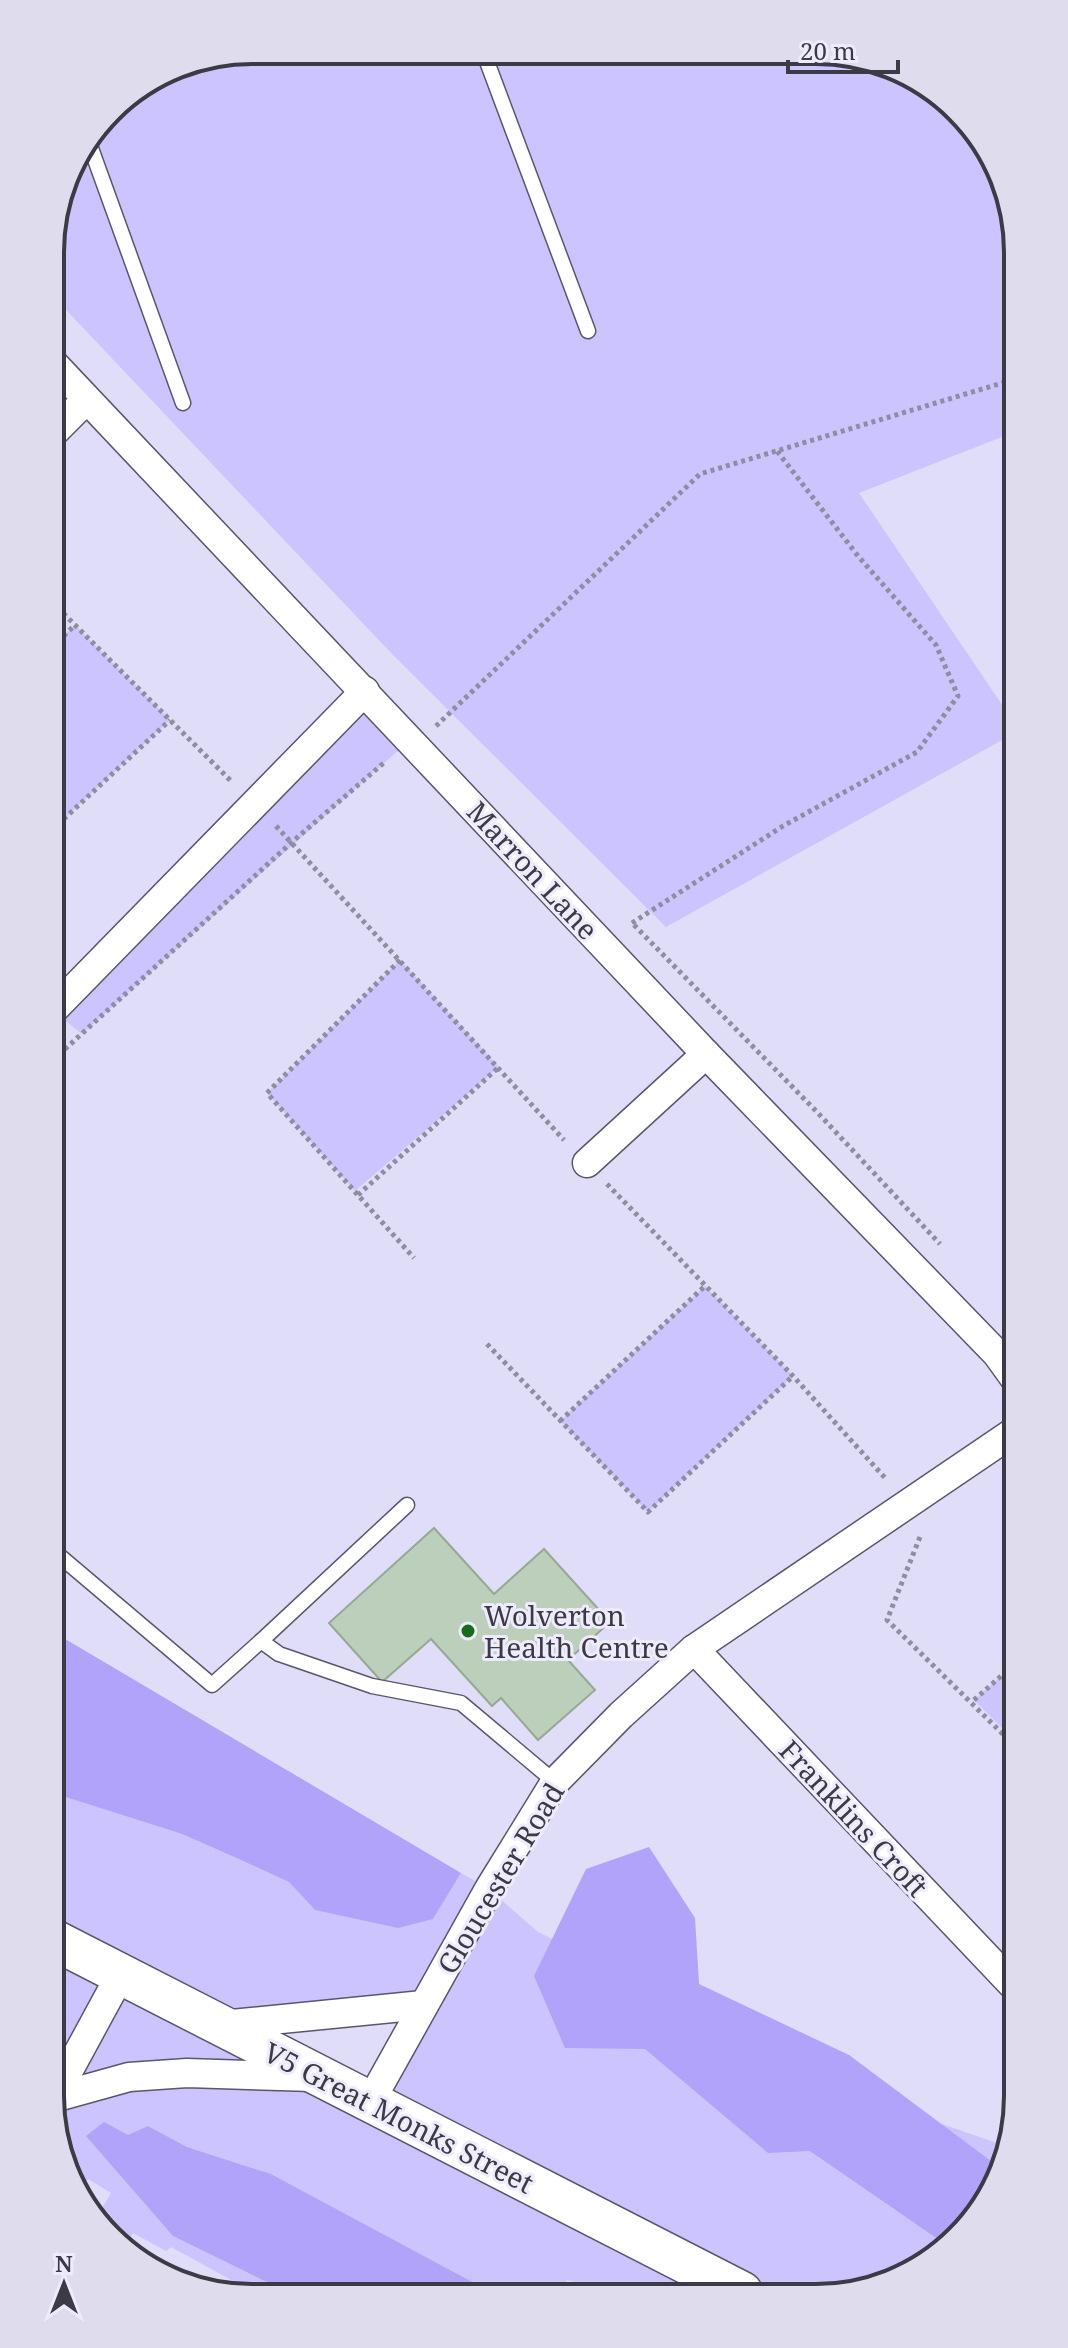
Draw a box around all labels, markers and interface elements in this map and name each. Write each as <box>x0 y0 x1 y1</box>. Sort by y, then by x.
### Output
scale bar <box>788 24 898 74</box>
text: 20 m <box>800 34 856 67</box>
street label: Marron Lane <box>459 793 607 947</box>
place label: Wolverton Health Centre <box>484 1596 669 1666</box>
marker: Wolverton Health Centre <box>459 1622 477 1640</box>
street label: Franklins Croft <box>771 1731 937 1905</box>
street label: Gloucester Road <box>428 1775 572 1981</box>
street label: V5 Great Monks Street <box>258 2032 540 2202</box>
north arrow <box>24 2244 104 2324</box>
text: N <box>55 2248 73 2278</box>

